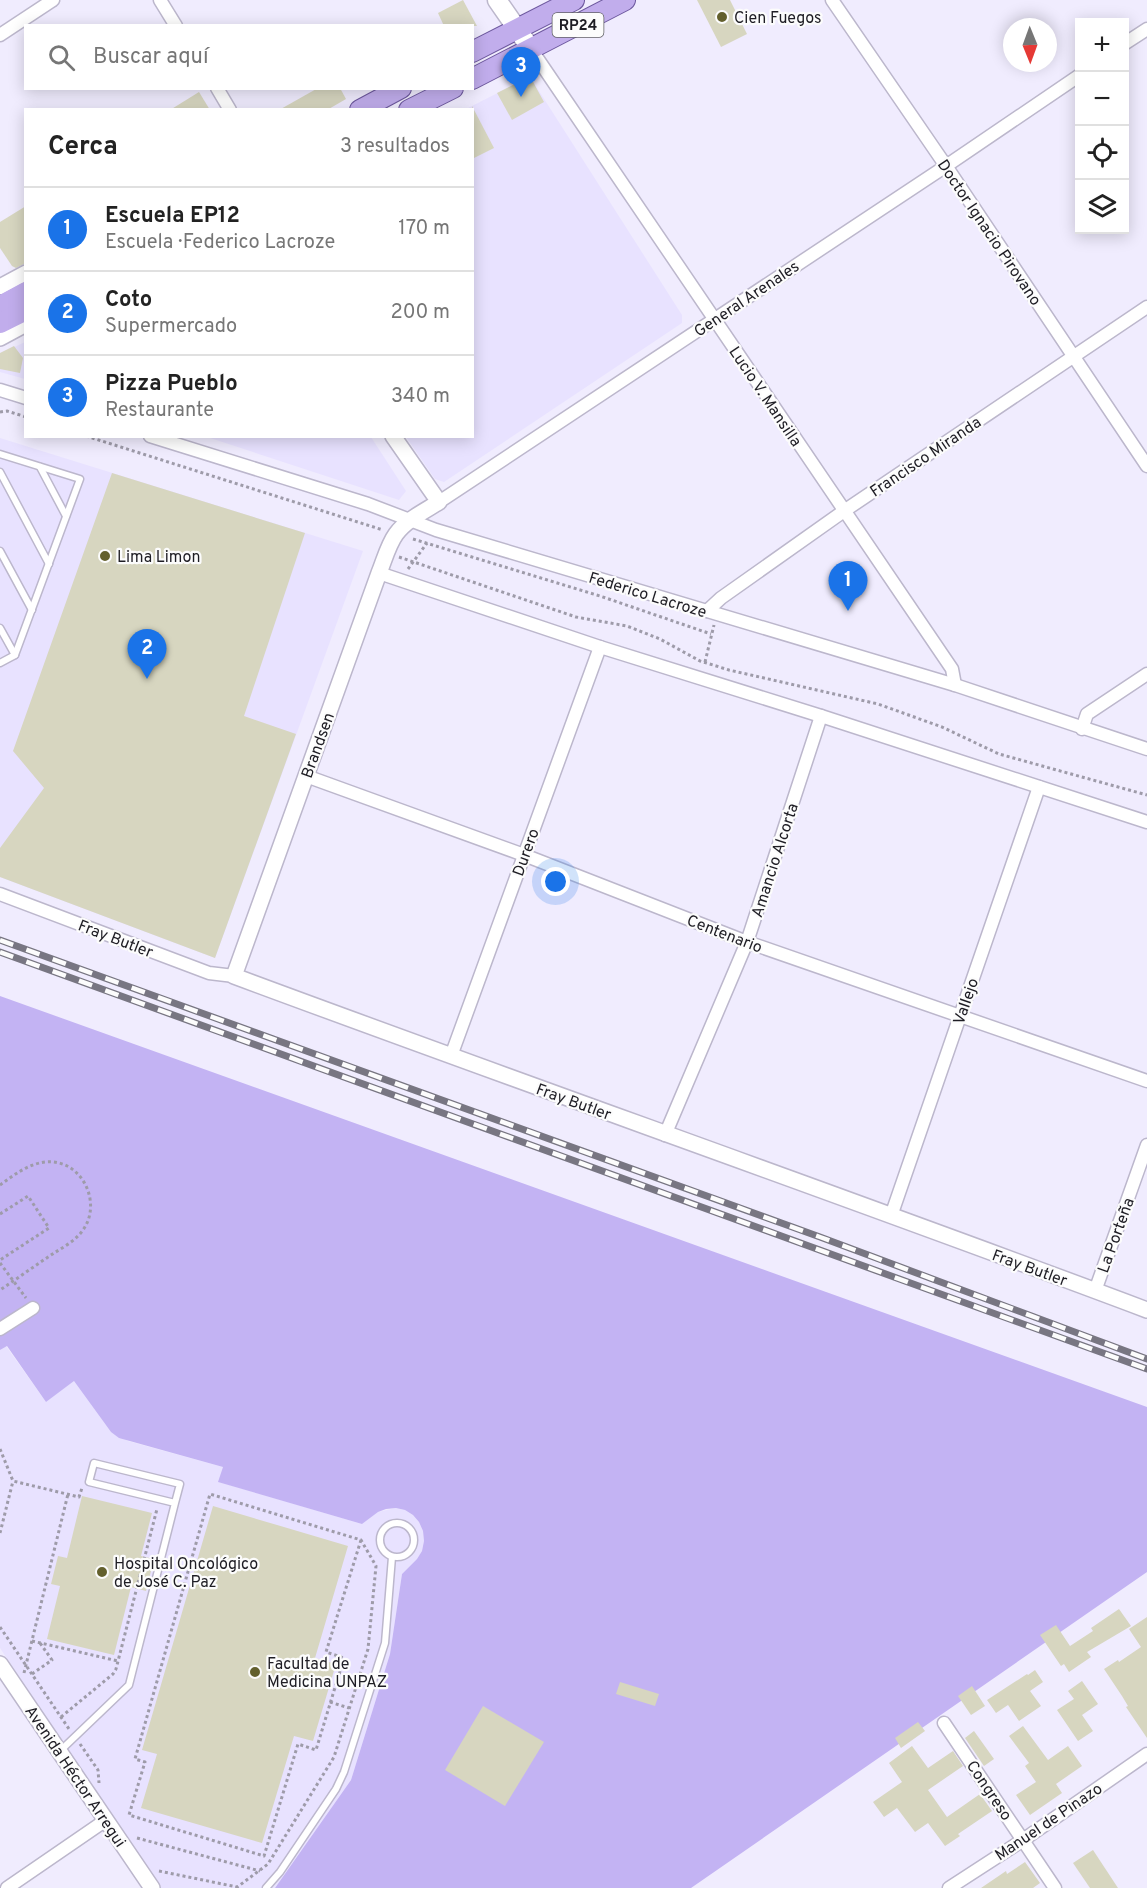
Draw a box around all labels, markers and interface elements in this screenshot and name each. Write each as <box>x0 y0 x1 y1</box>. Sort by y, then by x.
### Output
place label: Cien Fuegos <box>734 9 821 29</box>
marker: Cien Fuegos <box>715 10 729 24</box>
road number: RP24 <box>552 13 604 37</box>
north arrow <box>1003 18 1057 72</box>
map controls <box>1075 18 1129 234</box>
button: + <box>1075 18 1129 72</box>
search box <box>24 24 474 90</box>
icon: search <box>45 41 78 74</box>
text: Buscar aquí <box>93 44 209 71</box>
pin: 3 <box>502 48 540 97</box>
button: − <box>1075 72 1129 126</box>
button: locate <box>1075 126 1129 180</box>
text: Cerca <box>48 131 118 164</box>
text: 3 resultados <box>340 134 450 160</box>
street label: Doctor Ignacio Pirovano <box>932 156 1045 310</box>
button: layers <box>1075 180 1129 234</box>
text: Escuela EP12 <box>105 203 240 230</box>
text: 1 <box>64 216 72 242</box>
text: 170 m <box>398 216 450 242</box>
text: Escuela · Federico Lacroze <box>105 230 335 256</box>
street label: General Arenales <box>691 257 804 342</box>
text: Coto <box>105 287 152 314</box>
text: 2 <box>61 300 74 326</box>
text: 200 m <box>391 300 450 326</box>
text: Supermercado <box>105 314 237 340</box>
street label: Lucio V. Mansilla <box>723 343 805 451</box>
text: Pizza Pueblo <box>105 371 238 398</box>
text: 3 <box>62 384 74 410</box>
text: 340 m <box>391 384 450 410</box>
text: Restaurante <box>105 398 214 424</box>
street label: Francisco Miranda <box>867 413 986 502</box>
place label: Lima Limon <box>117 548 200 568</box>
marker: Lima Limon <box>98 549 112 563</box>
pin: 1 <box>828 562 868 611</box>
street label: Federico Lacroze <box>586 568 709 623</box>
pin: 2 <box>128 630 166 679</box>
street label: Brandsen <box>298 710 340 781</box>
street label: Amancio Alcorta <box>748 801 804 920</box>
street label: Durero <box>509 826 545 879</box>
your location <box>541 867 570 896</box>
street label: Centenario <box>684 911 765 958</box>
street label: Fray Butler <box>75 916 156 963</box>
street label: Vallejo <box>950 976 984 1027</box>
street label: Fray Butler <box>533 1080 614 1126</box>
street label: La Porteña <box>1094 1195 1140 1276</box>
street label: Fray Butler <box>989 1246 1070 1292</box>
place label: Hospital Oncológico de José C. Paz <box>114 1555 258 1593</box>
marker: Hospital Oncológico de José C. Paz <box>95 1565 109 1579</box>
place label: Facultad de Medicina UNPAZ <box>267 1655 387 1693</box>
marker: Facultad de Medicina UNPAZ <box>248 1665 262 1679</box>
street label: Avenida Héctor Arregui <box>19 1702 129 1852</box>
street label: Congreso <box>961 1757 1016 1825</box>
street label: Manuel de Pinazo <box>992 1779 1107 1866</box>

